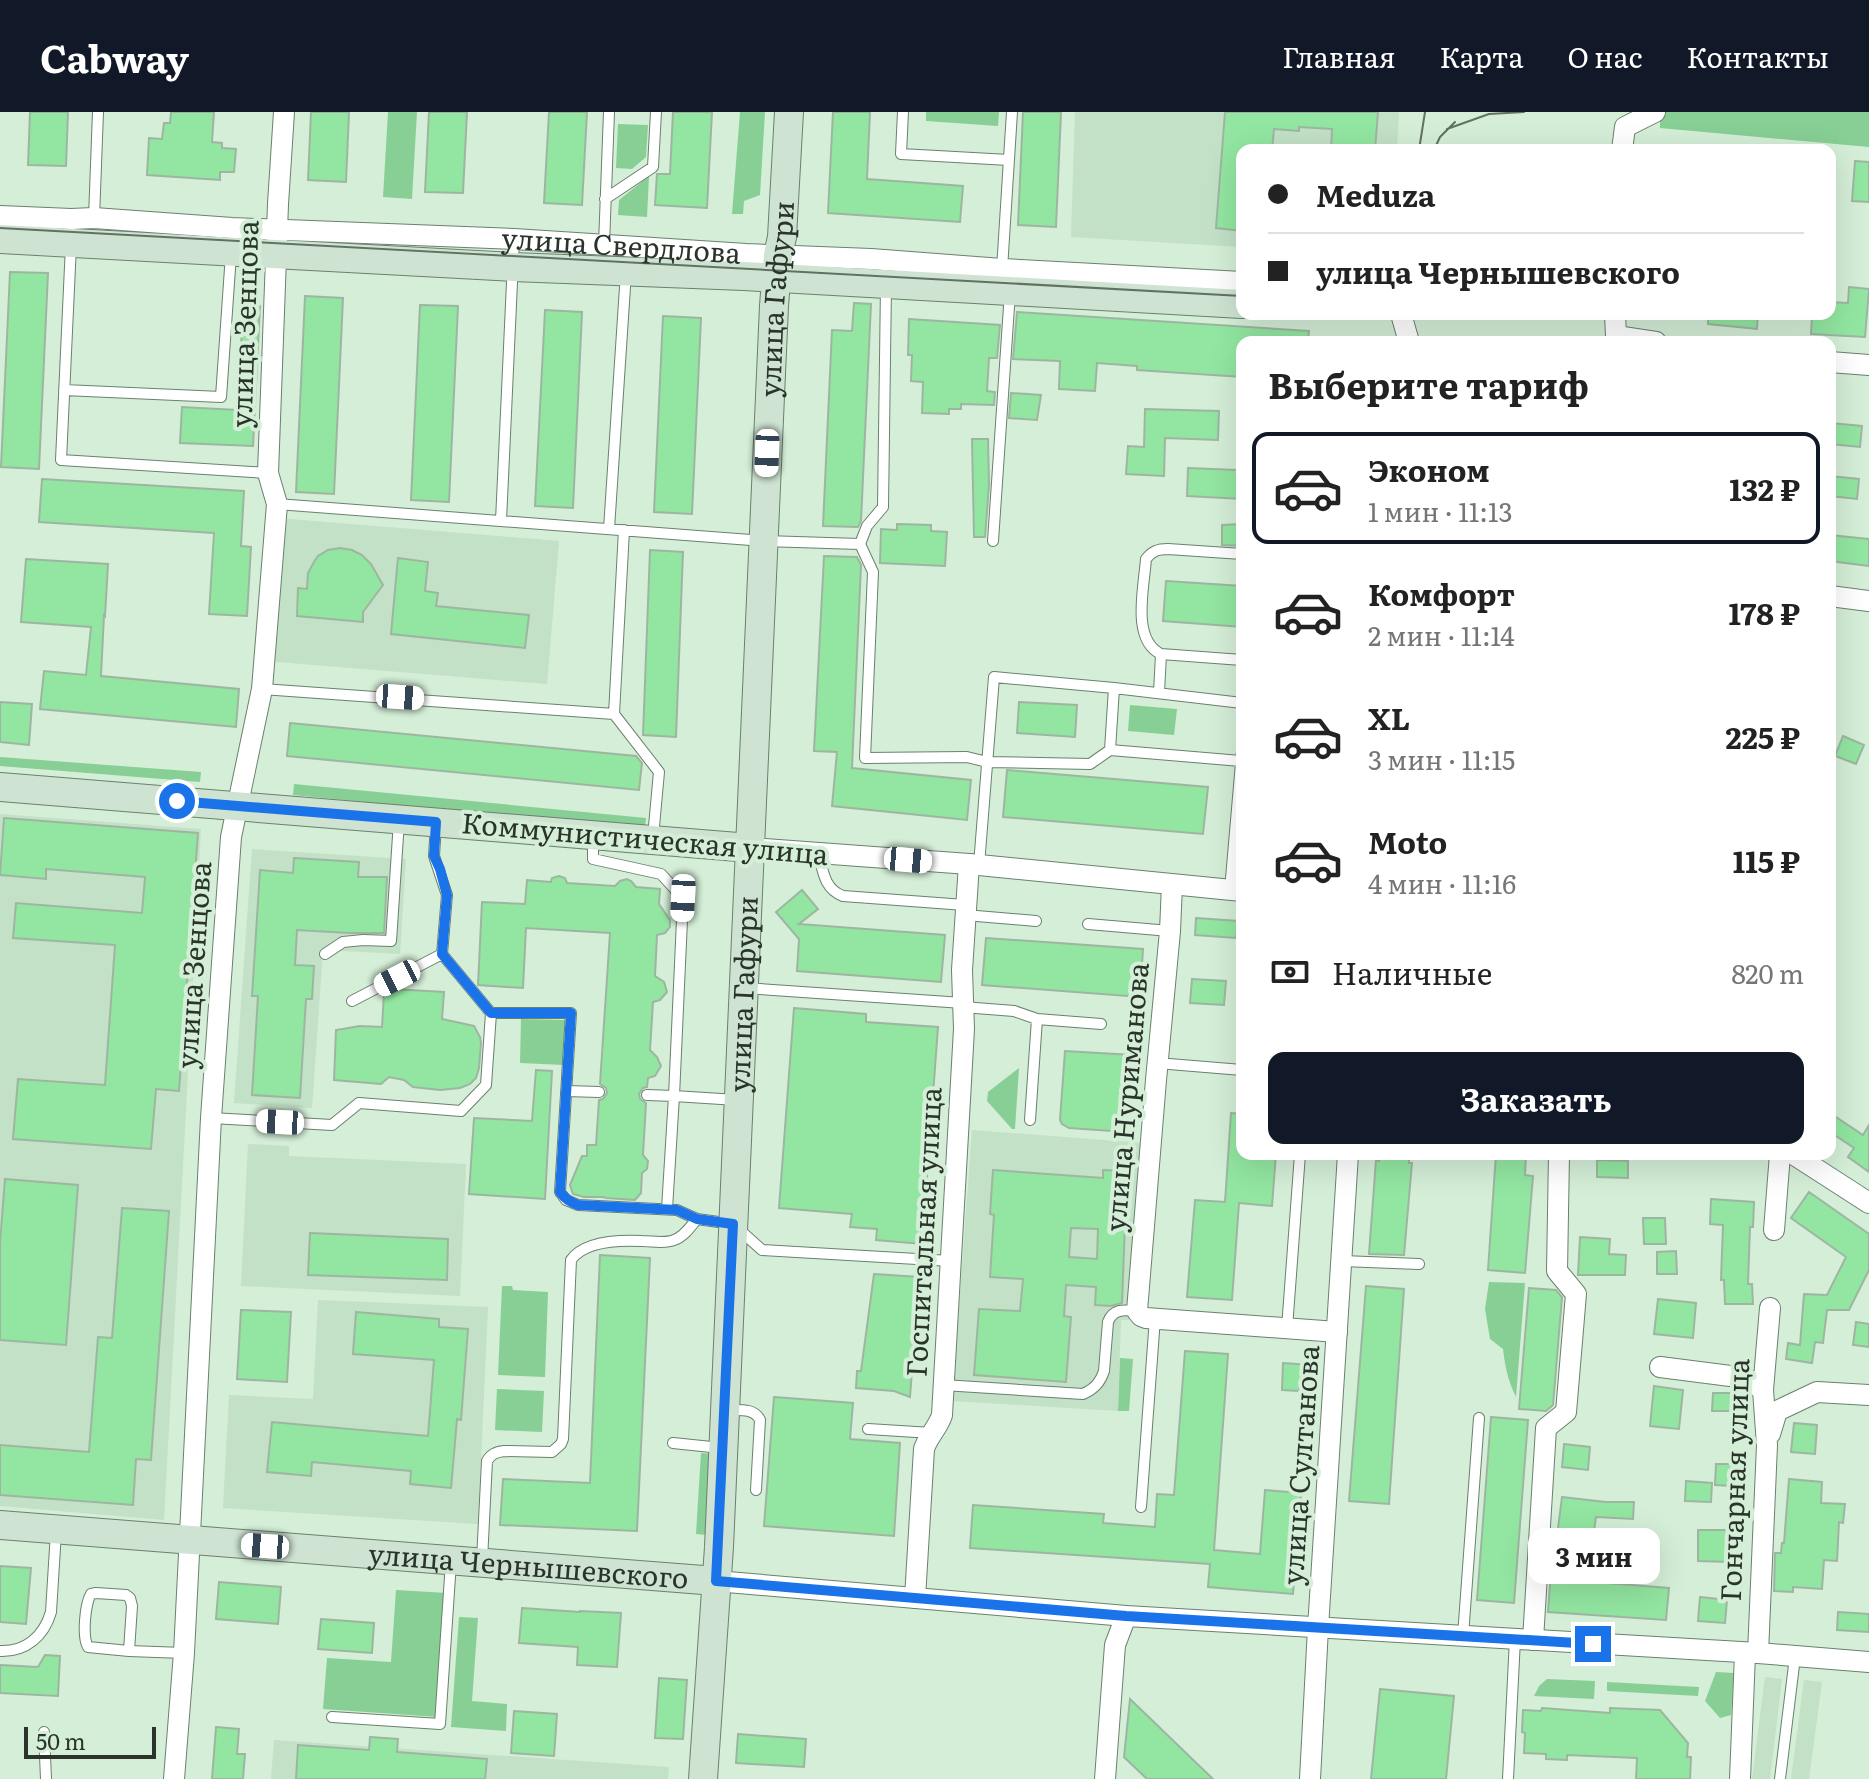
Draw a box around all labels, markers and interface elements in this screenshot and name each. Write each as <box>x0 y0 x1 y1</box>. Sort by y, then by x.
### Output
text: Cabway <box>40 28 189 85</box>
text: Главная <box>1282 35 1396 77</box>
text: Карта <box>1440 35 1523 77</box>
text: О нас <box>1567 35 1643 77</box>
text: Контакты <box>1687 35 1829 77</box>
text: Meduza <box>1316 172 1435 216</box>
street label: улица Гафури <box>747 200 803 398</box>
street label: улица Свердлова <box>501 216 742 273</box>
street label: улица Зенцова <box>218 220 268 428</box>
text: улица Чернышевского <box>1316 249 1680 293</box>
text: Выберите тариф <box>1268 357 1589 410</box>
car <box>754 429 780 477</box>
text: Эконом <box>1368 447 1490 491</box>
icon: car <box>1272 452 1344 524</box>
text: 132 ₽ <box>1729 466 1800 510</box>
text: 1 мин · 11:13 <box>1368 491 1513 530</box>
text: Комфорт <box>1368 571 1515 615</box>
icon: car <box>1272 576 1344 648</box>
text: 178 ₽ <box>1729 590 1800 634</box>
text: 2 мин · 11:14 <box>1368 615 1514 654</box>
car <box>375 683 425 711</box>
text: XL <box>1368 695 1410 739</box>
icon: car <box>1272 700 1344 772</box>
text: 225 ₽ <box>1726 714 1800 758</box>
text: 3 мин · 11:15 <box>1368 739 1515 778</box>
route start <box>159 783 195 819</box>
street label: Коммунистическая улица <box>460 800 830 874</box>
text: Moto <box>1368 819 1447 863</box>
icon: car <box>1272 824 1344 896</box>
text: 115 ₽ <box>1733 838 1800 882</box>
car <box>883 846 933 874</box>
street label: улица Зенцова <box>164 860 220 1070</box>
text: 4 мин · 11:16 <box>1368 863 1516 902</box>
car <box>670 873 696 923</box>
street label: улица Гафури <box>716 895 767 1093</box>
icon: cash <box>1268 950 1312 994</box>
text: Наличные <box>1332 950 1492 994</box>
text: 820 m <box>1731 953 1804 992</box>
car <box>370 956 424 1000</box>
street label: улица Нуриманова <box>1092 960 1158 1233</box>
button: Заказать <box>1268 1052 1804 1144</box>
street label: Госпитальная улица <box>893 1086 951 1378</box>
car <box>255 1109 305 1135</box>
street label: улица Султанова <box>1270 1343 1328 1586</box>
street label: Гончарная улица <box>1708 1358 1758 1602</box>
callout: 3 мин <box>1527 1528 1659 1584</box>
street label: улица Чернышевского <box>367 1531 690 1598</box>
car <box>240 1532 290 1560</box>
text: 3 мин <box>1556 1536 1632 1575</box>
route end <box>1575 1626 1611 1662</box>
scale bar <box>24 1723 156 1759</box>
text: 50 m <box>36 1724 86 1757</box>

